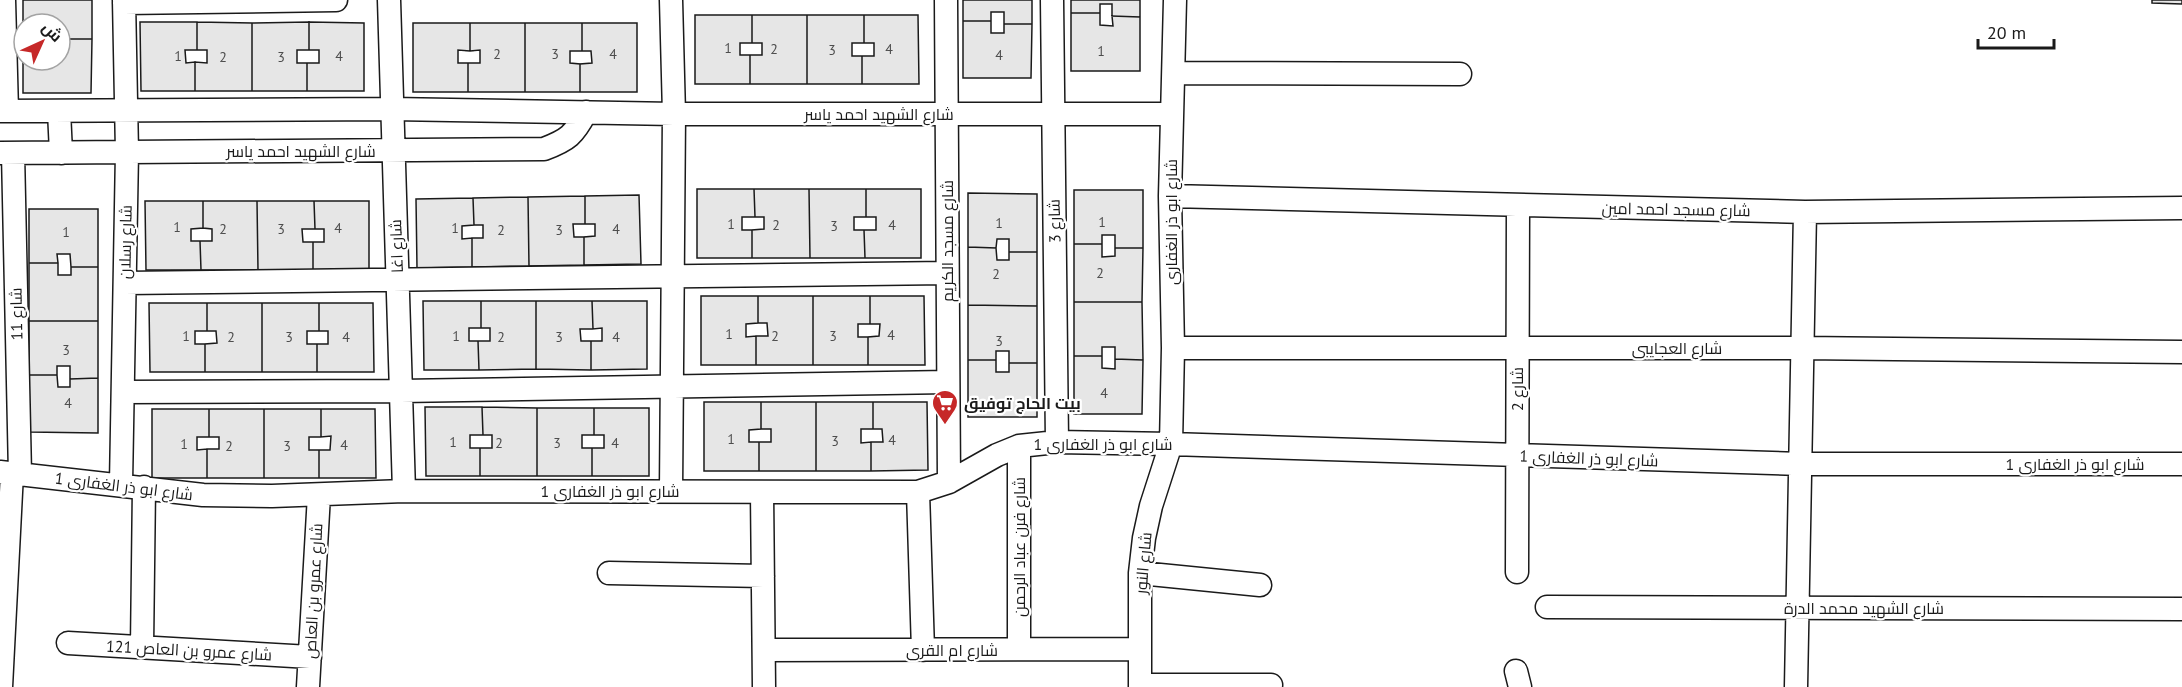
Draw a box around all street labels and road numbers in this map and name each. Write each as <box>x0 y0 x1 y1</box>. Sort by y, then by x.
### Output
street label: شارع الشهيد احمد ياسر <box>803 104 954 126</box>
street label: شارع الشهيد احمد ياسر <box>225 141 376 163</box>
street label: شارع ابو ذر الغفارى <box>1161 159 1183 285</box>
street label: شارع مسجد الكريم <box>937 180 959 302</box>
street label: شارع مسجد احمد امين <box>1601 198 1751 222</box>
street label: شارع 3 <box>1044 199 1066 243</box>
street label: شارع رسلان <box>114 205 138 279</box>
street label: شارع اغا <box>385 219 409 273</box>
street label: شارع 11 <box>6 287 28 341</box>
street label: شارع العجايبى <box>1632 338 1722 360</box>
street label: شارع 2 <box>1507 367 1529 411</box>
street label: شارع ابو ذر الغفارى 1 <box>1034 434 1172 456</box>
street label: شارع ابو ذر الغفارى 1 <box>1519 446 1659 472</box>
street label: شارع ابو ذر الغفارى 1 <box>2006 454 2144 476</box>
street label: شارع ابو ذر الغفارى 1 <box>54 468 194 506</box>
street label: شارع فرن عباد الرحمن <box>1009 477 1031 617</box>
street label: شارع ابو ذر الغفارى 1 <box>541 481 679 503</box>
street label: شارع عمرو بن العاص <box>299 523 329 659</box>
street label: شارع النور <box>1130 531 1158 596</box>
street label: شارع الشهيد محمد الدرة <box>1784 598 1944 620</box>
street label: شارع عمرو بن العاص 121 <box>105 636 272 666</box>
street label: شارع ام القرى <box>906 640 998 662</box>

